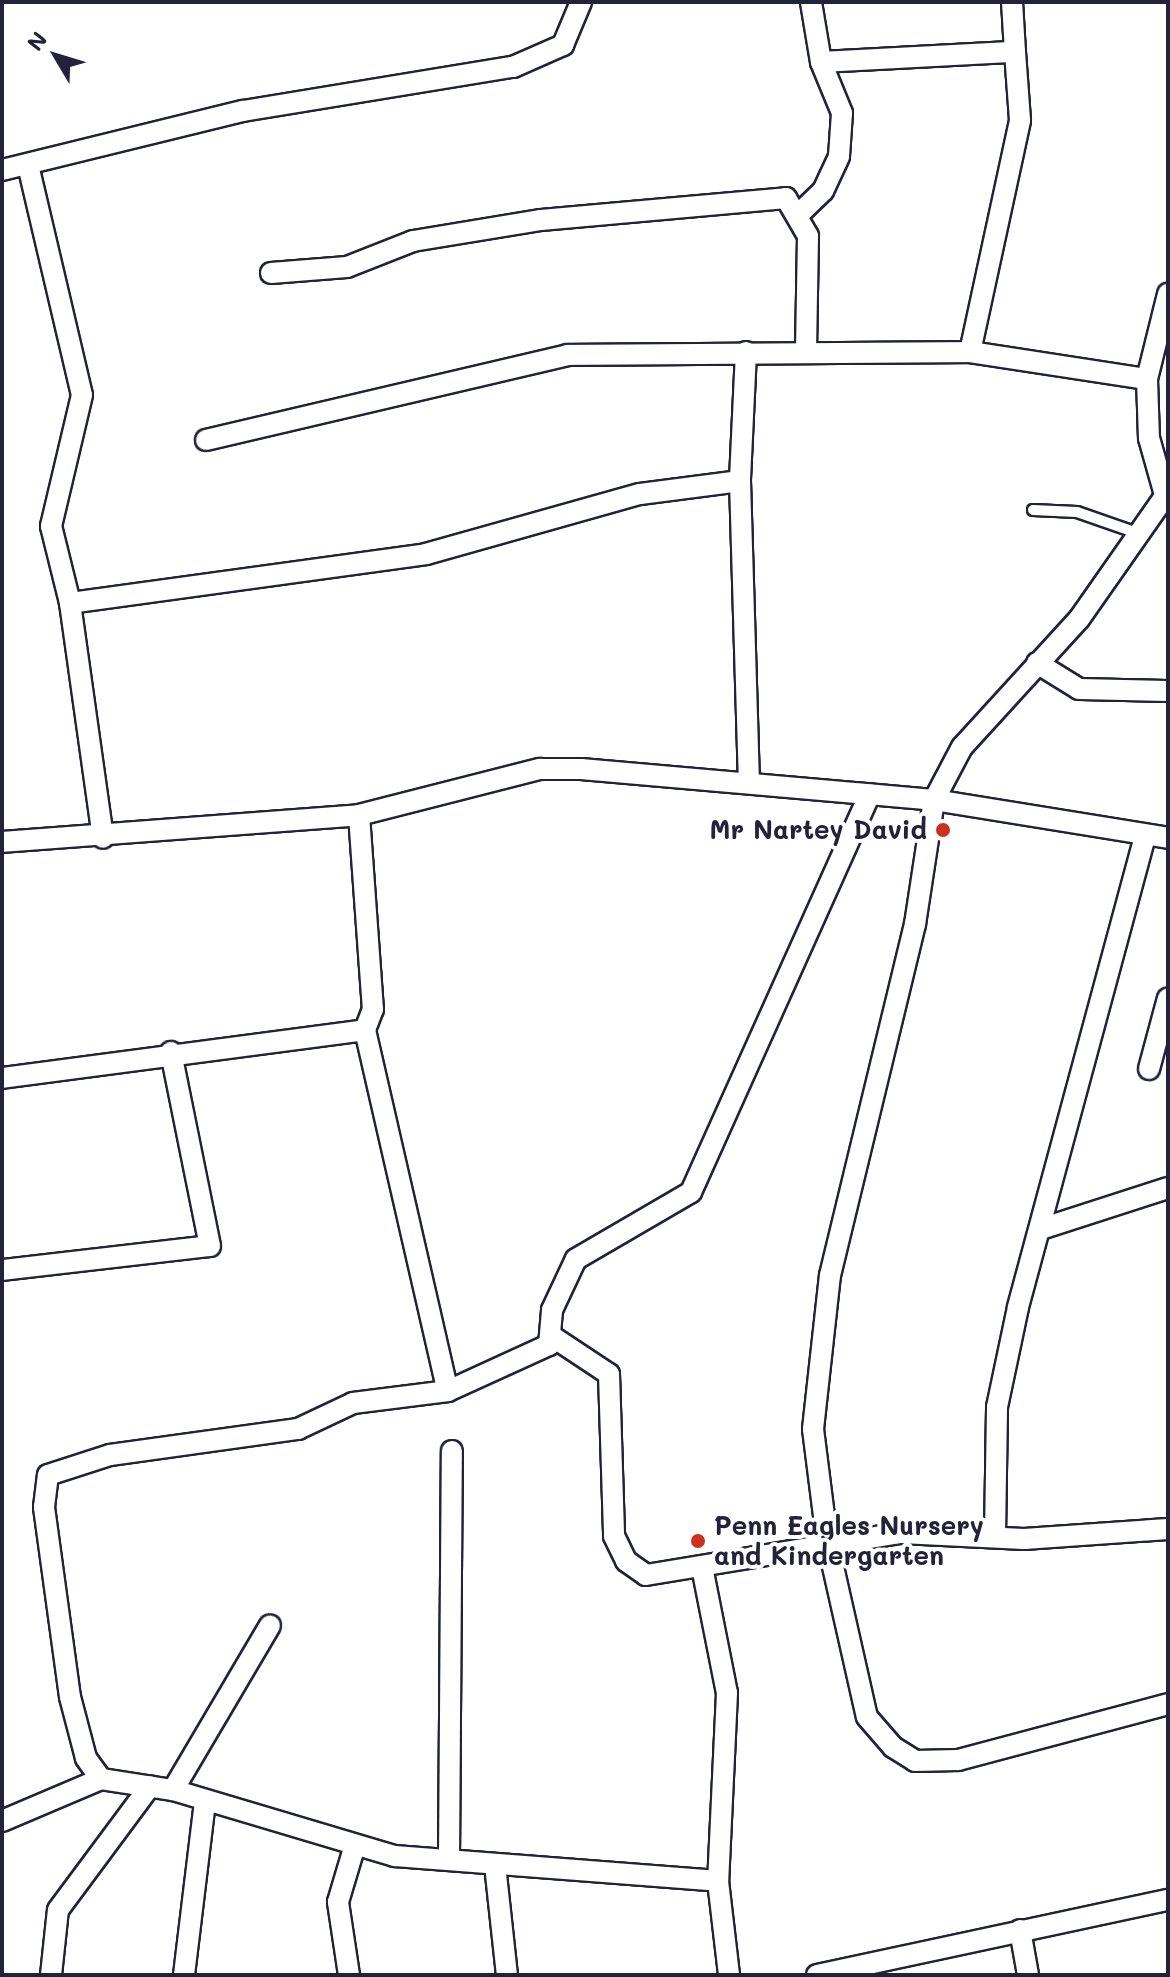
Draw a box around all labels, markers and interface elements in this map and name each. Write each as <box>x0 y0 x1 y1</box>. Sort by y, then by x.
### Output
north arrow <box>16 16 96 96</box>
text: N <box>20 25 53 56</box>
place label: Mr Nartey David <box>709 814 927 846</box>
marker: Mr Nartey David <box>934 821 952 839</box>
place label: Penn Eagles Nursery and Kindergarten <box>714 1510 984 1572</box>
marker: Penn Eagles Nursery and Kindergarten <box>689 1532 707 1550</box>

